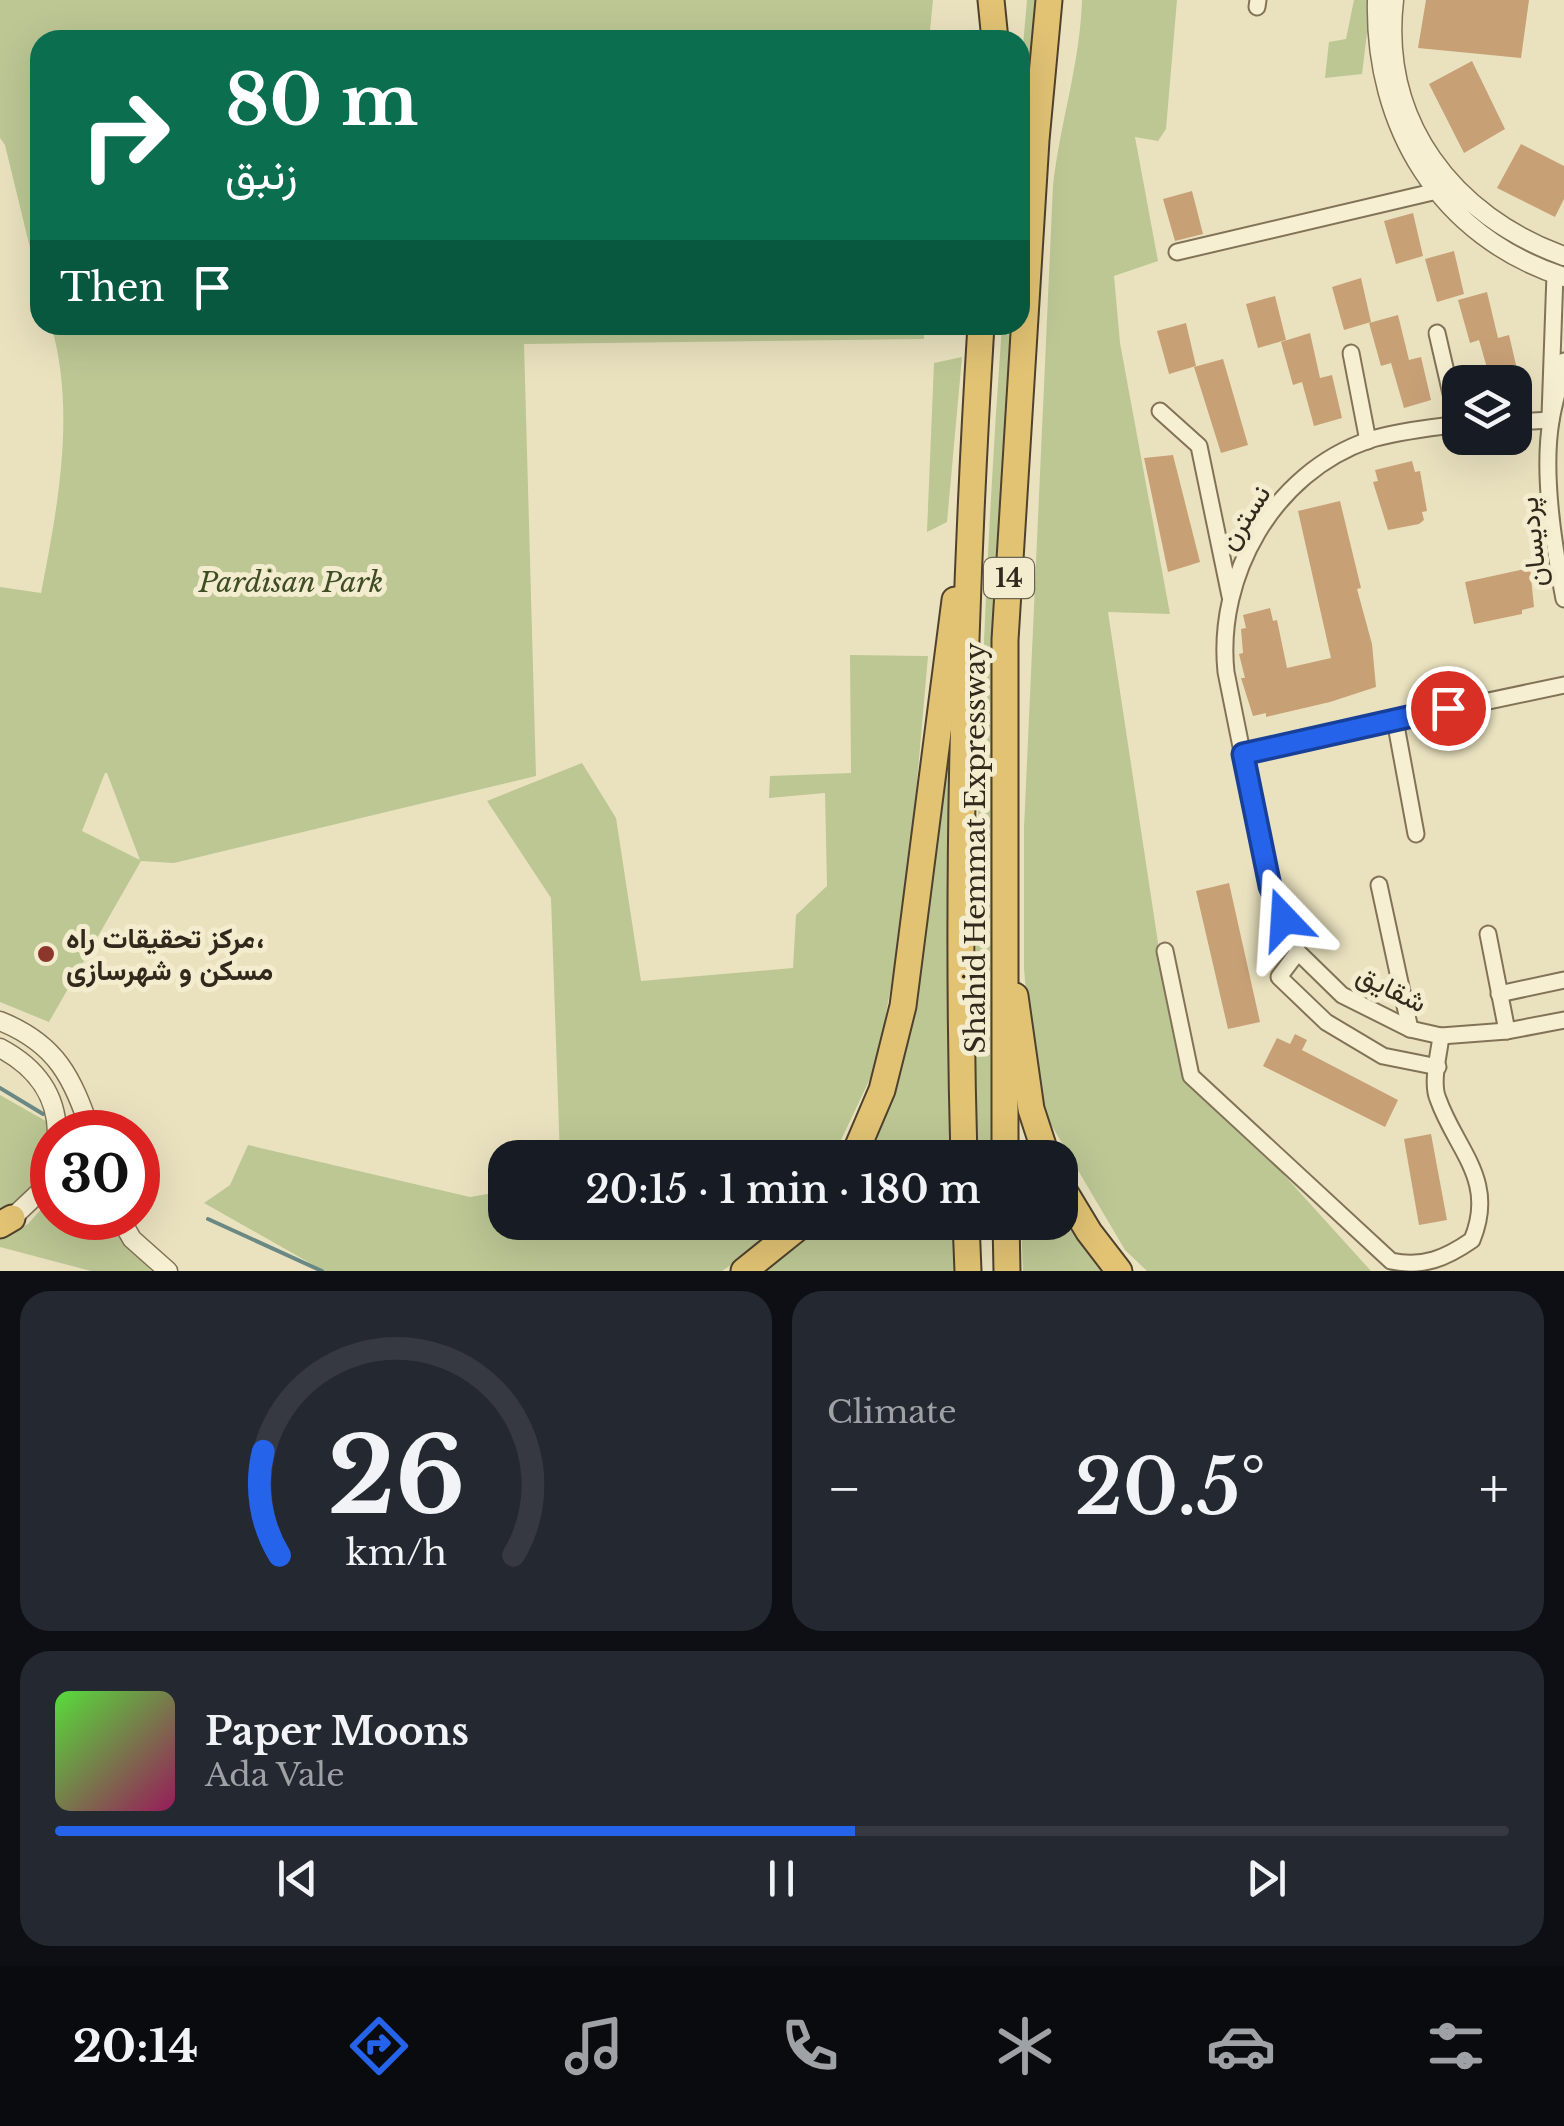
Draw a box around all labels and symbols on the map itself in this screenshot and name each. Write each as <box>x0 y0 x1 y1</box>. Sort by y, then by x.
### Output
street label: نسترن <box>1211 478 1278 556</box>
street label: پردیسان <box>1510 495 1556 589</box>
road number: 14 <box>984 558 1034 598</box>
park label: Pardisan Park <box>198 565 383 600</box>
street label: Shahid Hemmat Expressway <box>958 642 993 1054</box>
pin <box>1406 666 1491 751</box>
position arrow <box>1232 867 1336 971</box>
place label: مرکز تحقیقات راه، مسکن و شهرسازی <box>66 921 273 988</box>
marker: مرکز تحقیقات راه، مسکن و شهرسازی <box>35 943 57 965</box>
street label: شقایق <box>1351 957 1433 1020</box>
speed limit sign: 30 <box>30 1110 160 1240</box>

